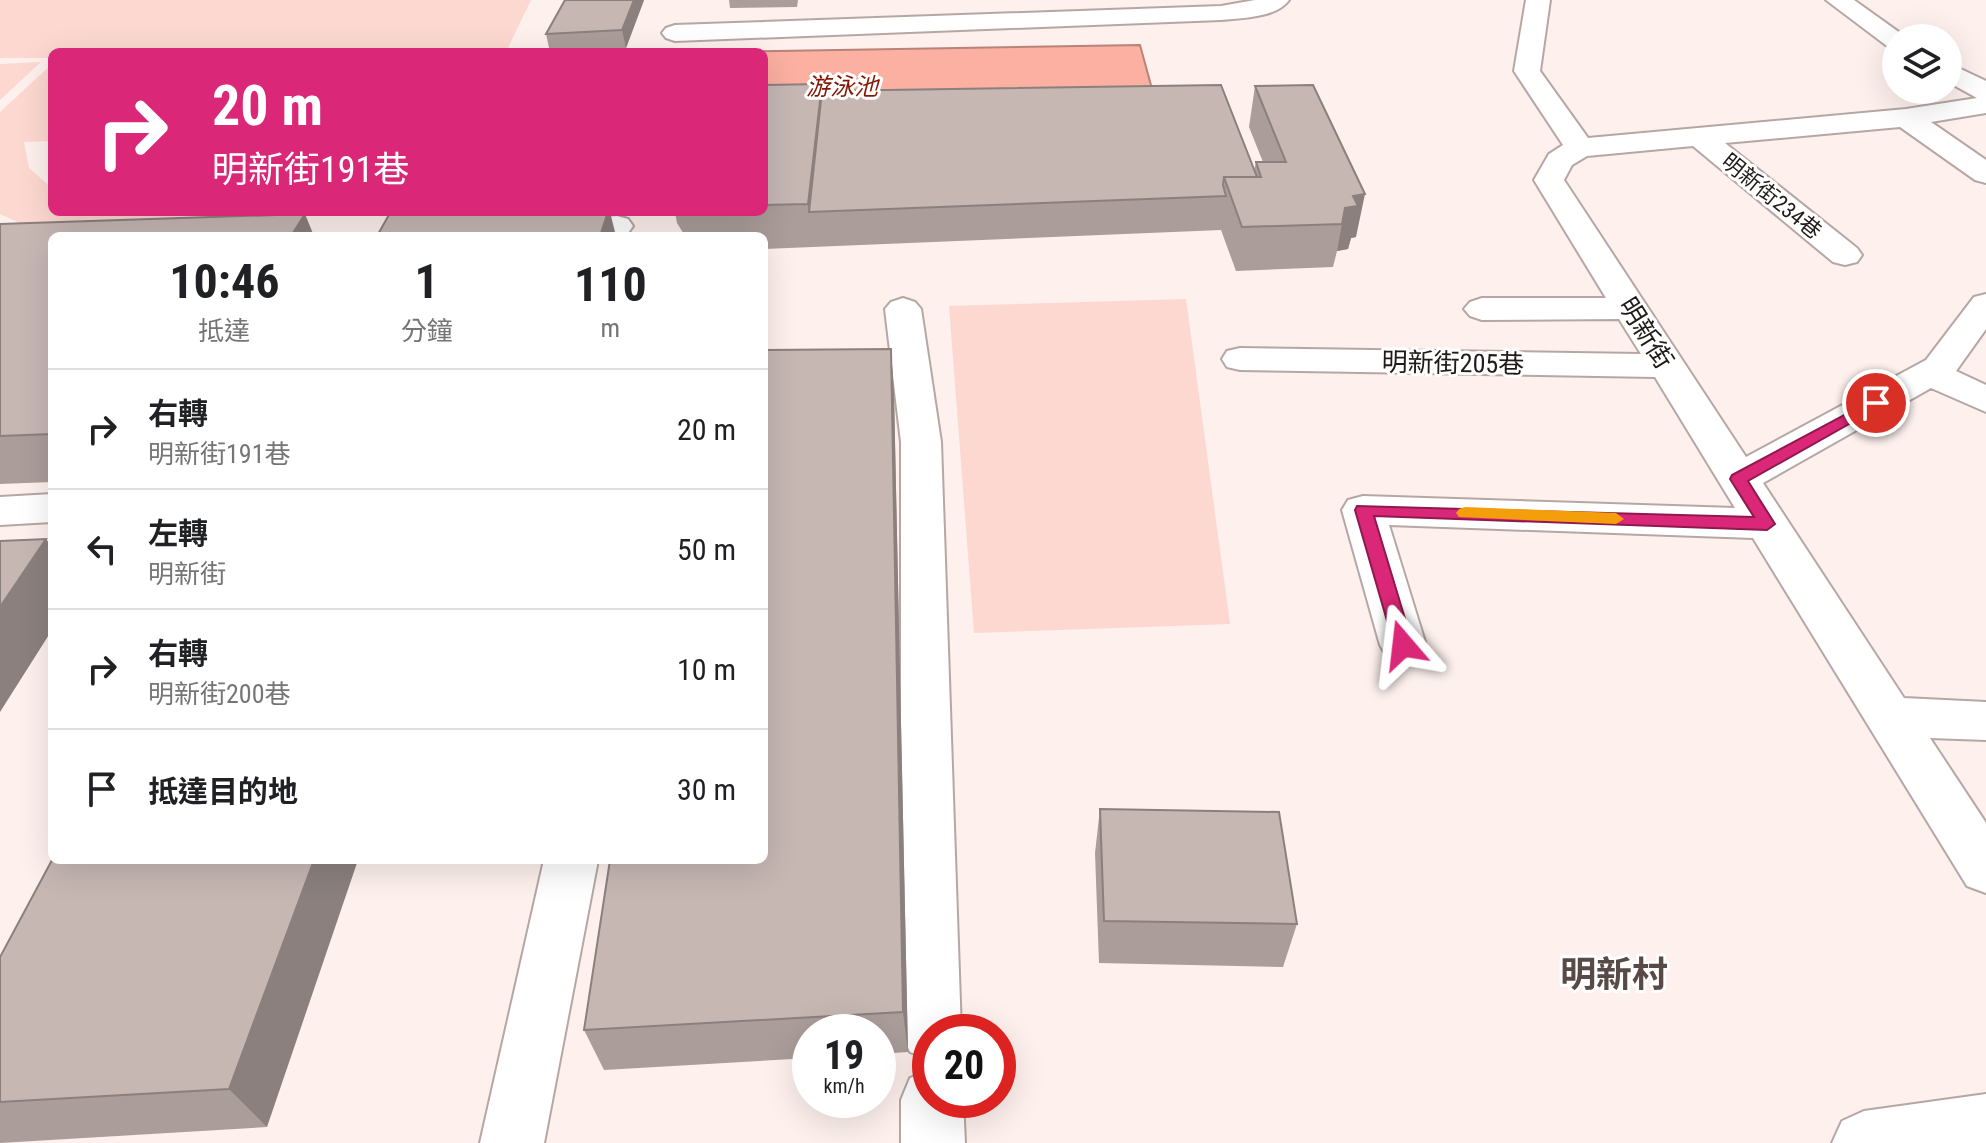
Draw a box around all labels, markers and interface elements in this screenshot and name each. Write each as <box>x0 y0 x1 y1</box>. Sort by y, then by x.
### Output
map controls <box>1882 24 1962 104</box>
button: layers <box>1882 24 1962 104</box>
text: 20 m <box>212 73 323 139</box>
water label: 游泳池 <box>806 73 881 101</box>
icon: right <box>80 80 184 184</box>
text: 明新街191巷 <box>212 149 409 191</box>
street label: 明新街234巷 <box>1717 149 1826 244</box>
text: 10:46 <box>169 253 279 310</box>
text: 1 <box>415 253 439 310</box>
text: 110 <box>574 256 647 313</box>
street label: 明新街 <box>1613 292 1679 374</box>
text: m <box>601 313 620 343</box>
text: 抵達 <box>198 316 250 346</box>
text: 分鐘 <box>401 316 453 346</box>
street label: 明新街205巷 <box>1381 347 1525 379</box>
pin <box>1842 369 1910 437</box>
icon: arrive <box>1854 381 1898 425</box>
text: 右轉 <box>148 396 208 431</box>
icon: right <box>80 407 124 451</box>
text: 20 m <box>677 412 736 447</box>
text: 明新街191巷 <box>148 439 291 469</box>
text: 左轉 <box>148 516 208 551</box>
icon: left <box>80 527 124 571</box>
text: 50 m <box>677 532 736 567</box>
text: 明新街 <box>148 559 226 589</box>
position arrow <box>1361 603 1445 687</box>
text: 右轉 <box>148 636 208 671</box>
icon: right <box>80 647 124 691</box>
text: 10 m <box>677 652 736 687</box>
text: 明新街200巷 <box>148 679 291 709</box>
icon: arrive <box>80 767 124 811</box>
text: 30 m <box>677 772 736 807</box>
text: 抵達目的地 <box>148 774 298 809</box>
district label: 明新村 <box>1560 954 1668 996</box>
speed limit sign: 20 <box>912 1014 1016 1118</box>
text: 19 <box>824 1032 864 1079</box>
text: km/h <box>823 1074 865 1098</box>

